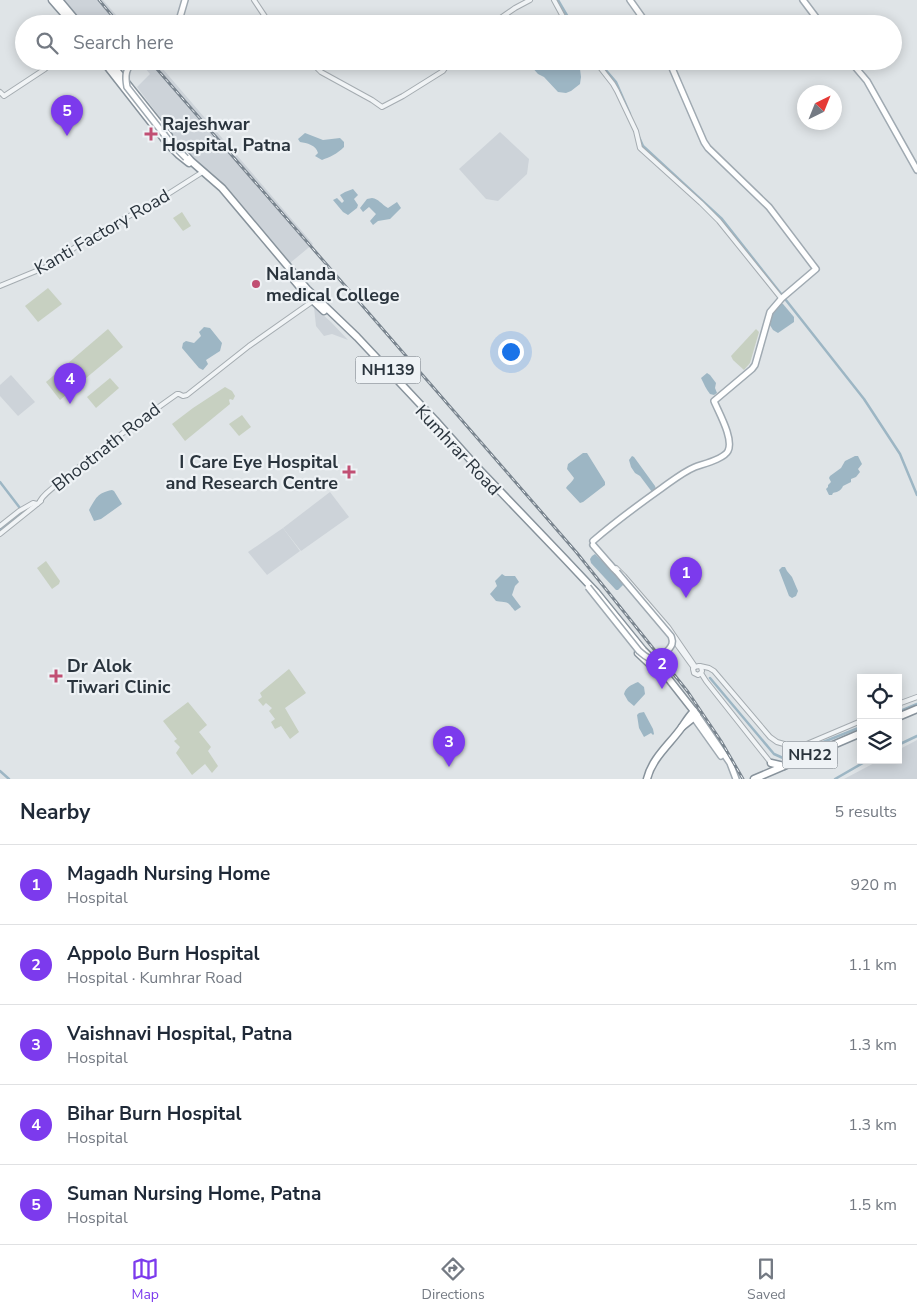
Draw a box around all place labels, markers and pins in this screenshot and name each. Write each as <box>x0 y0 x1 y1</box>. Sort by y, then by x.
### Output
pin: 5 <box>51 95 83 136</box>
place label: Rajeshwar Hospital, Patna <box>162 112 291 157</box>
marker: Rajeshwar Hospital, Patna <box>144 127 158 141</box>
place label: Nalanda medical College <box>266 262 400 307</box>
marker: Nalanda medical College <box>250 278 262 290</box>
pin: 4 <box>54 363 86 404</box>
place label: I Care Eye Hospital and Research Centre <box>165 450 338 495</box>
marker: I Care Eye Hospital and Research Centre <box>342 465 356 479</box>
pin: 1 <box>670 557 702 598</box>
pin: 2 <box>646 648 678 689</box>
place label: Dr Alok Tiwari Clinic <box>67 654 171 699</box>
marker: Dr Alok Tiwari Clinic <box>49 669 63 683</box>
pin: 3 <box>433 726 465 767</box>

